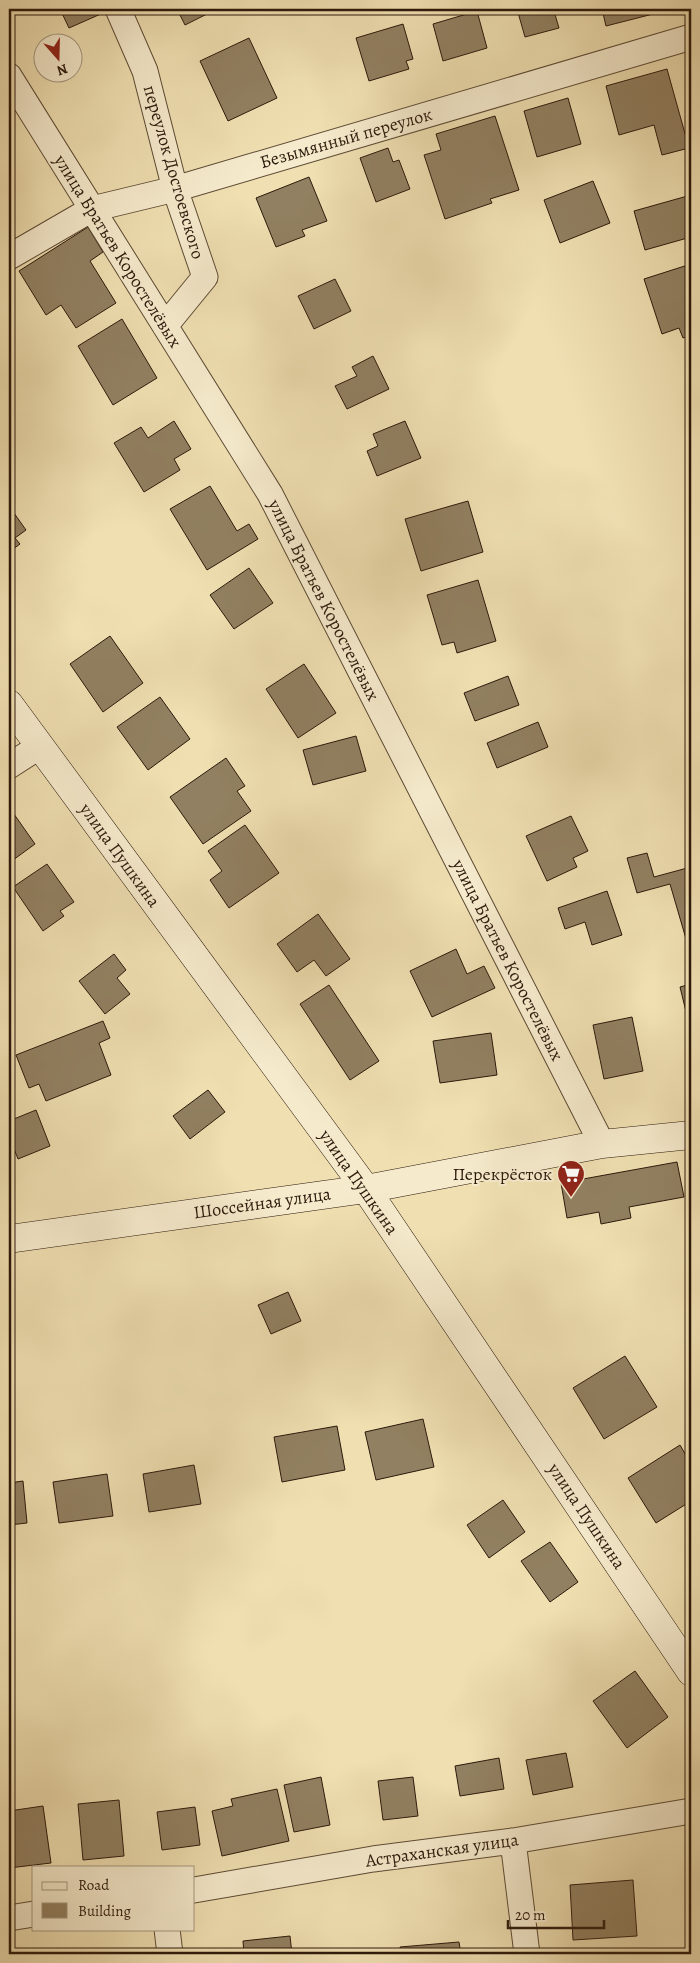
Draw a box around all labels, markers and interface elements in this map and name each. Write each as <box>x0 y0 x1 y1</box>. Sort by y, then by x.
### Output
north arrow <box>32 32 82 82</box>
text: N <box>54 59 70 80</box>
street label: переулок Достоевского <box>138 82 210 262</box>
street label: Безымянный переулок <box>257 102 435 174</box>
street label: улица Братьев Коростелёвых <box>48 149 187 352</box>
street label: улица Братьев Коростелёвых <box>262 494 385 705</box>
street label: улица Пушкина <box>73 797 166 912</box>
street label: улица Братьев Коростелёвых <box>446 854 569 1065</box>
street label: улица Пушкина <box>313 1124 405 1240</box>
supermarket icon: Перекрёсток <box>556 1159 586 1198</box>
place label: Перекрёсток <box>452 1162 552 1186</box>
street label: Шоссейная улица <box>192 1181 333 1225</box>
street label: улица Пушкина <box>542 1457 632 1574</box>
street label: Астраханская улица <box>363 1827 521 1873</box>
legend <box>32 1866 195 1930</box>
text: Road <box>78 1875 110 1895</box>
scale bar <box>508 1898 604 1930</box>
text: Building <box>78 1901 131 1921</box>
text: 20 m <box>515 1905 546 1925</box>

